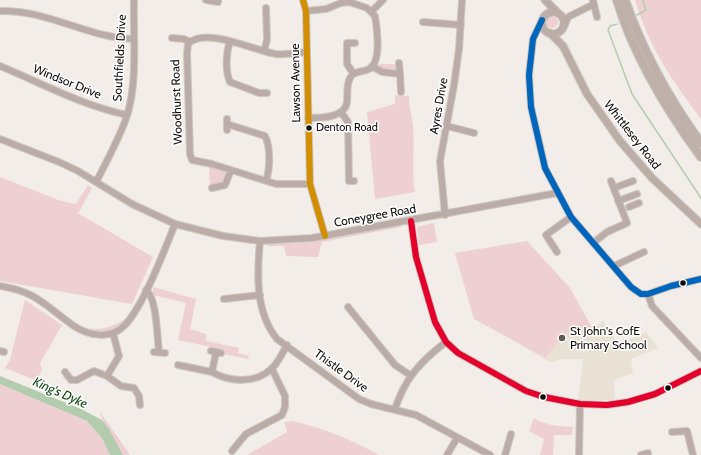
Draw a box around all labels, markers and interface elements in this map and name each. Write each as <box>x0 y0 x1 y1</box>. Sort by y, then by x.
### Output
street label: Southfields Drive <box>111 14 129 102</box>
street label: Lawson Avenue <box>288 43 304 123</box>
street label: Woodhurst Road <box>168 59 186 145</box>
street label: Windsor Drive <box>31 62 103 102</box>
street label: Ayres Drive <box>427 77 451 135</box>
street label: Whittlesey Road <box>601 98 663 172</box>
place label: Denton Road <box>316 121 378 135</box>
marker: Denton Road <box>304 123 314 133</box>
street label: Coneygree Road <box>333 202 417 230</box>
unlabelled marker <box>678 278 688 288</box>
place label: St John's CofE Primary School <box>570 324 647 352</box>
marker: St John's CofE Primary School <box>557 333 567 343</box>
street label: Thistle Drive <box>311 347 371 395</box>
water label: King's Dyke <box>30 374 90 412</box>
unlabelled marker <box>663 383 673 393</box>
unlabelled marker <box>538 392 548 402</box>

